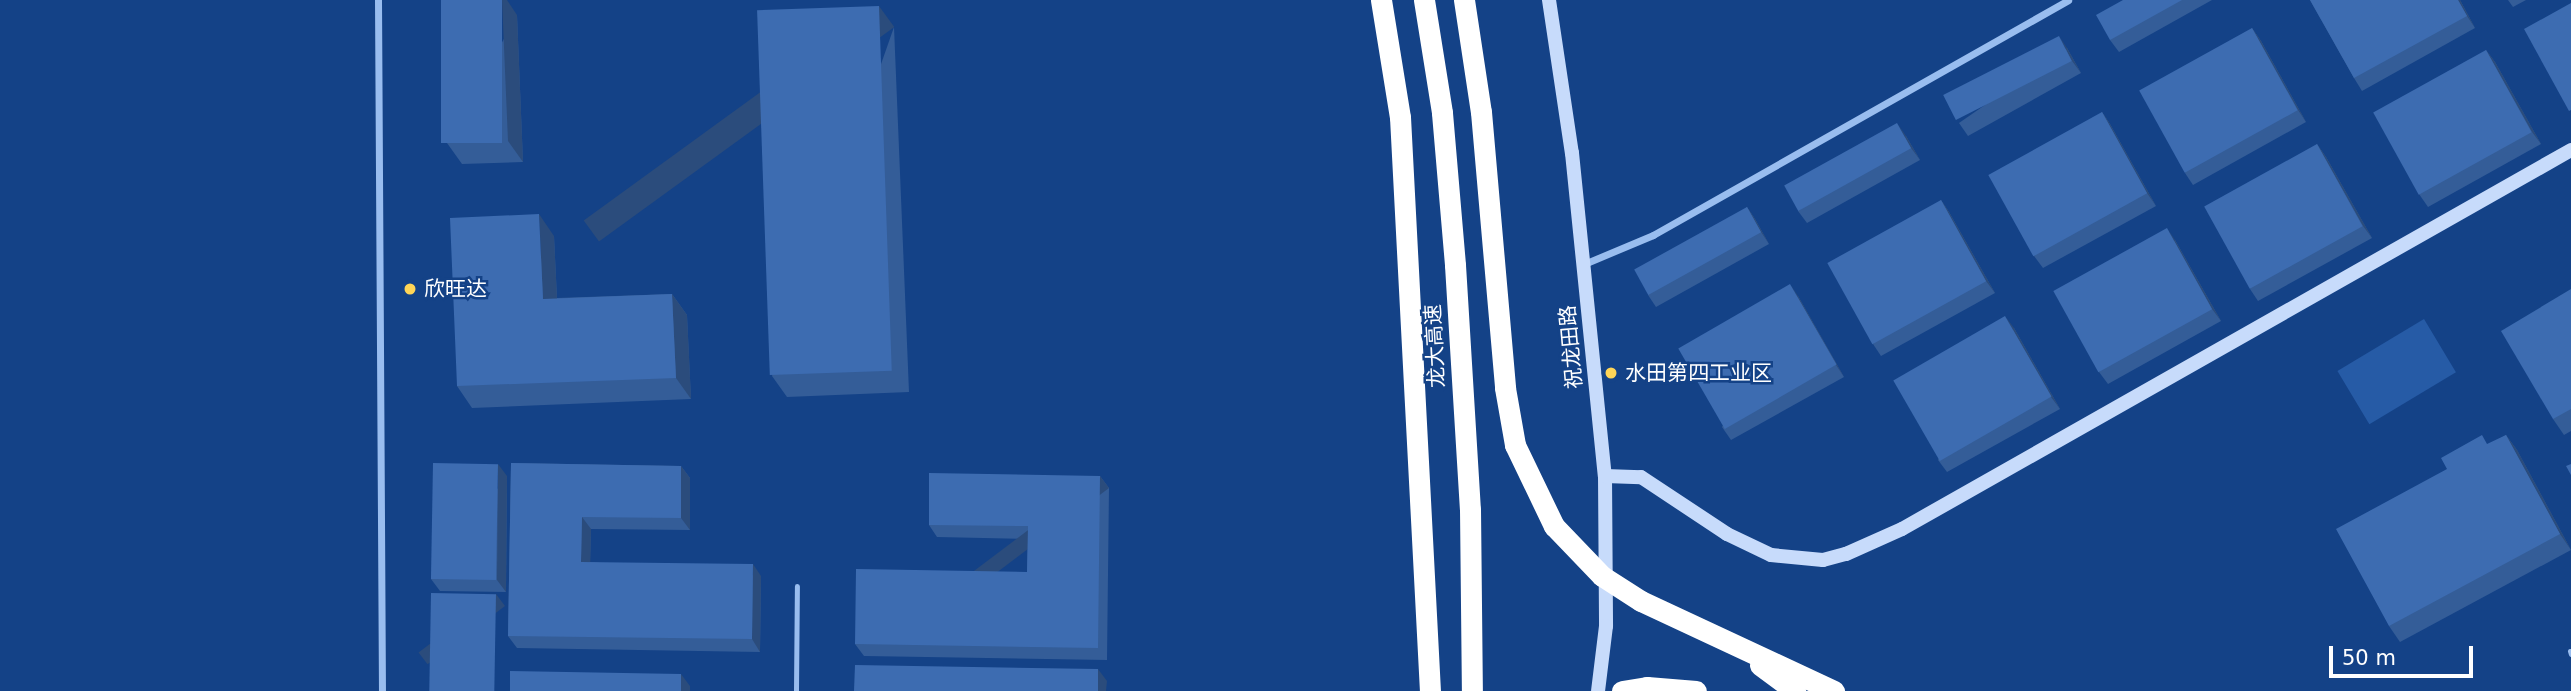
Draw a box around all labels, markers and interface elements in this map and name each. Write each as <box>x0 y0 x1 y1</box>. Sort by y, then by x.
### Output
place label: 欣旺达 <box>424 276 487 302</box>
marker: 欣旺达 <box>402 281 418 297</box>
street label: 龙大高速 <box>1420 303 1450 389</box>
street label: 祝龙田路 <box>1555 304 1587 390</box>
place label: 水田第四工业区 <box>1625 360 1772 386</box>
marker: 水田第四工业区 <box>1603 365 1619 381</box>
scale bar <box>2333 632 2476 676</box>
text: 50 m <box>2342 646 2396 670</box>

